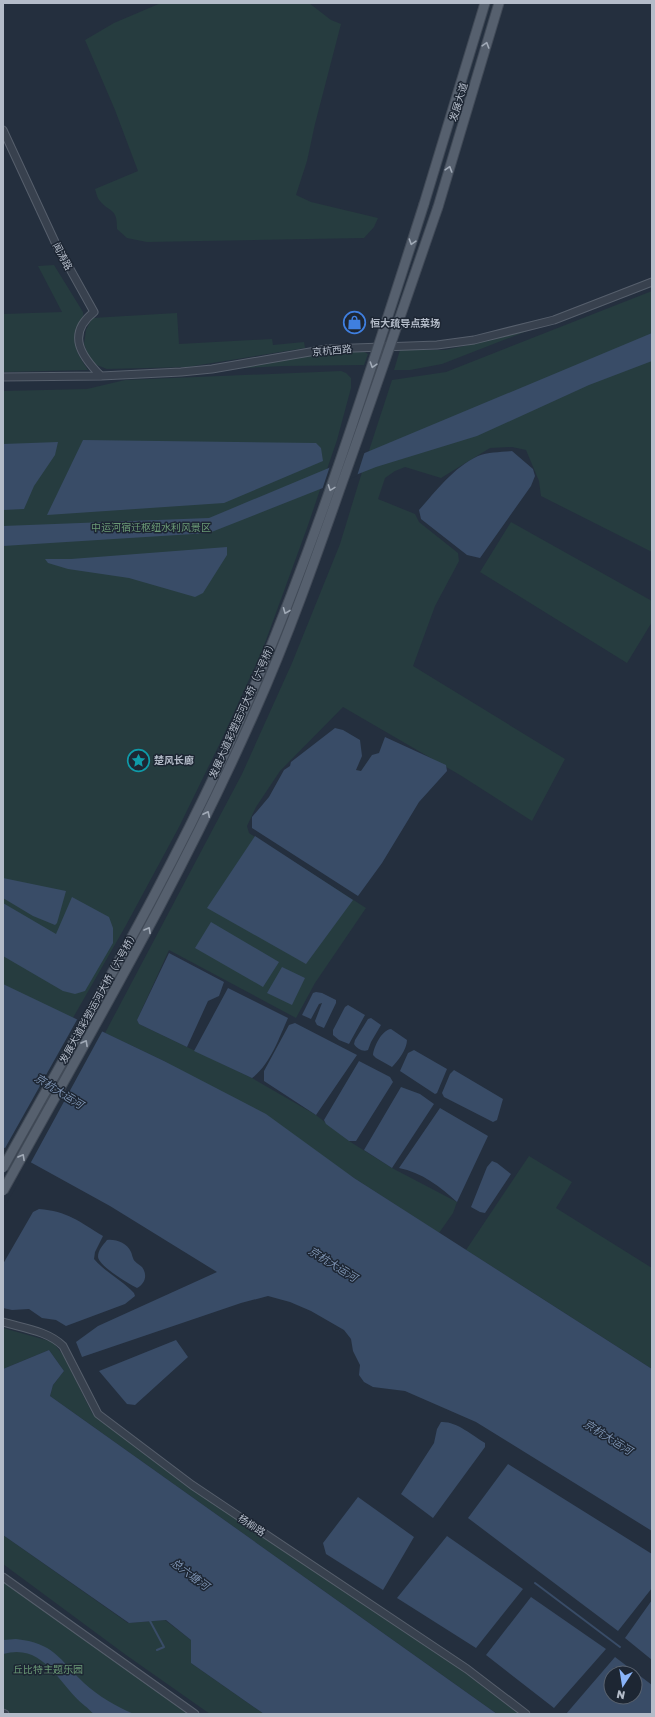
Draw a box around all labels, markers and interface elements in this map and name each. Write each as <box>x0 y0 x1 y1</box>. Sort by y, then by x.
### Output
one-way arrow <box>481 41 490 48</box>
street label: 发展大道 <box>446 81 470 123</box>
one-way arrow <box>444 166 453 173</box>
one-way arrow <box>408 238 417 245</box>
street label: 闻涛路 <box>51 240 75 272</box>
shop icon: 恒大疏导点菜场 <box>341 310 367 336</box>
place label: 恒大疏导点菜场 <box>370 317 440 329</box>
street label: 京杭西路 <box>312 342 352 358</box>
one-way arrow <box>369 362 377 369</box>
one-way arrow <box>327 485 335 492</box>
park label: 中运河宿迁枢纽水利风景区 <box>91 521 211 533</box>
one-way arrow <box>283 607 291 614</box>
street label: 发展大道彩塑运河大桥（六号桥） <box>206 638 278 780</box>
place icon: 楚风长廊 <box>125 747 151 773</box>
place label: 楚风长廊 <box>154 754 194 766</box>
one-way arrow <box>202 811 210 818</box>
one-way arrow <box>143 926 150 934</box>
street label: 发展大道彩塑运河大桥（六号桥） <box>56 928 140 1066</box>
one-way arrow <box>80 1040 87 1047</box>
water label: 京杭大运河 <box>32 1070 88 1112</box>
one-way arrow <box>17 1154 24 1161</box>
water label: 京杭大运河 <box>306 1243 362 1285</box>
water label: 京杭大运河 <box>581 1416 637 1458</box>
street label: 杨柳路 <box>236 1512 268 1538</box>
water label: 总六塘河 <box>169 1555 213 1593</box>
park label: 丘比特主题乐园 <box>13 1663 83 1675</box>
north arrow <box>603 1665 643 1705</box>
text: N <box>615 1688 626 1702</box>

